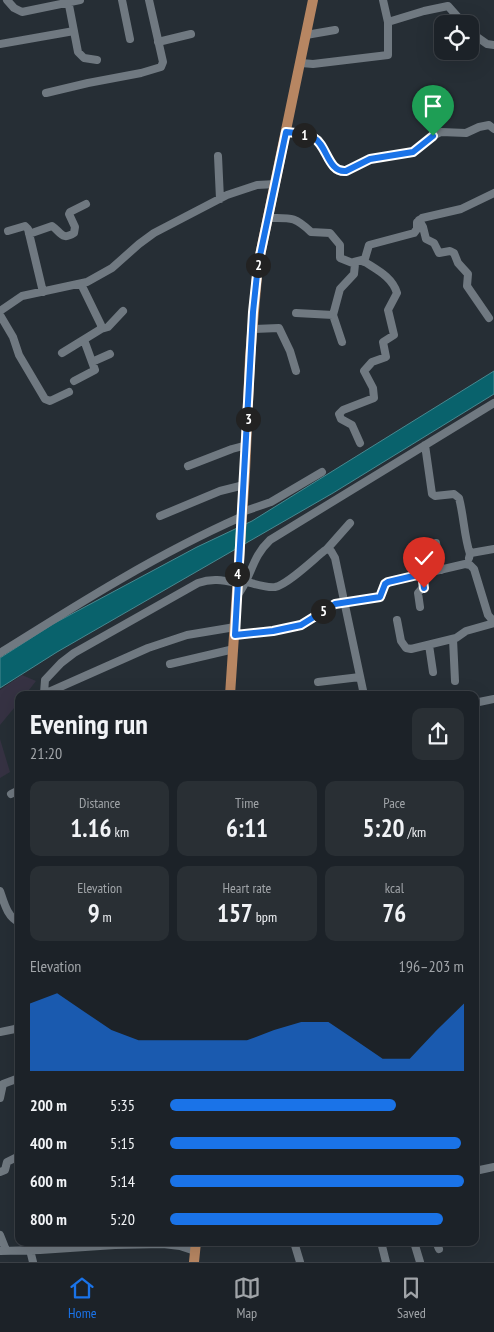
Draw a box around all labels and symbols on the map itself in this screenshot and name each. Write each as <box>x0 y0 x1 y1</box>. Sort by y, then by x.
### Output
pin <box>412 85 454 136</box>
pin: 1 <box>292 122 316 148</box>
pin: 2 <box>246 252 270 278</box>
pin: 3 <box>236 406 260 432</box>
pin <box>403 537 445 588</box>
pin: 4 <box>224 562 250 586</box>
pin: 5 <box>310 598 336 624</box>

